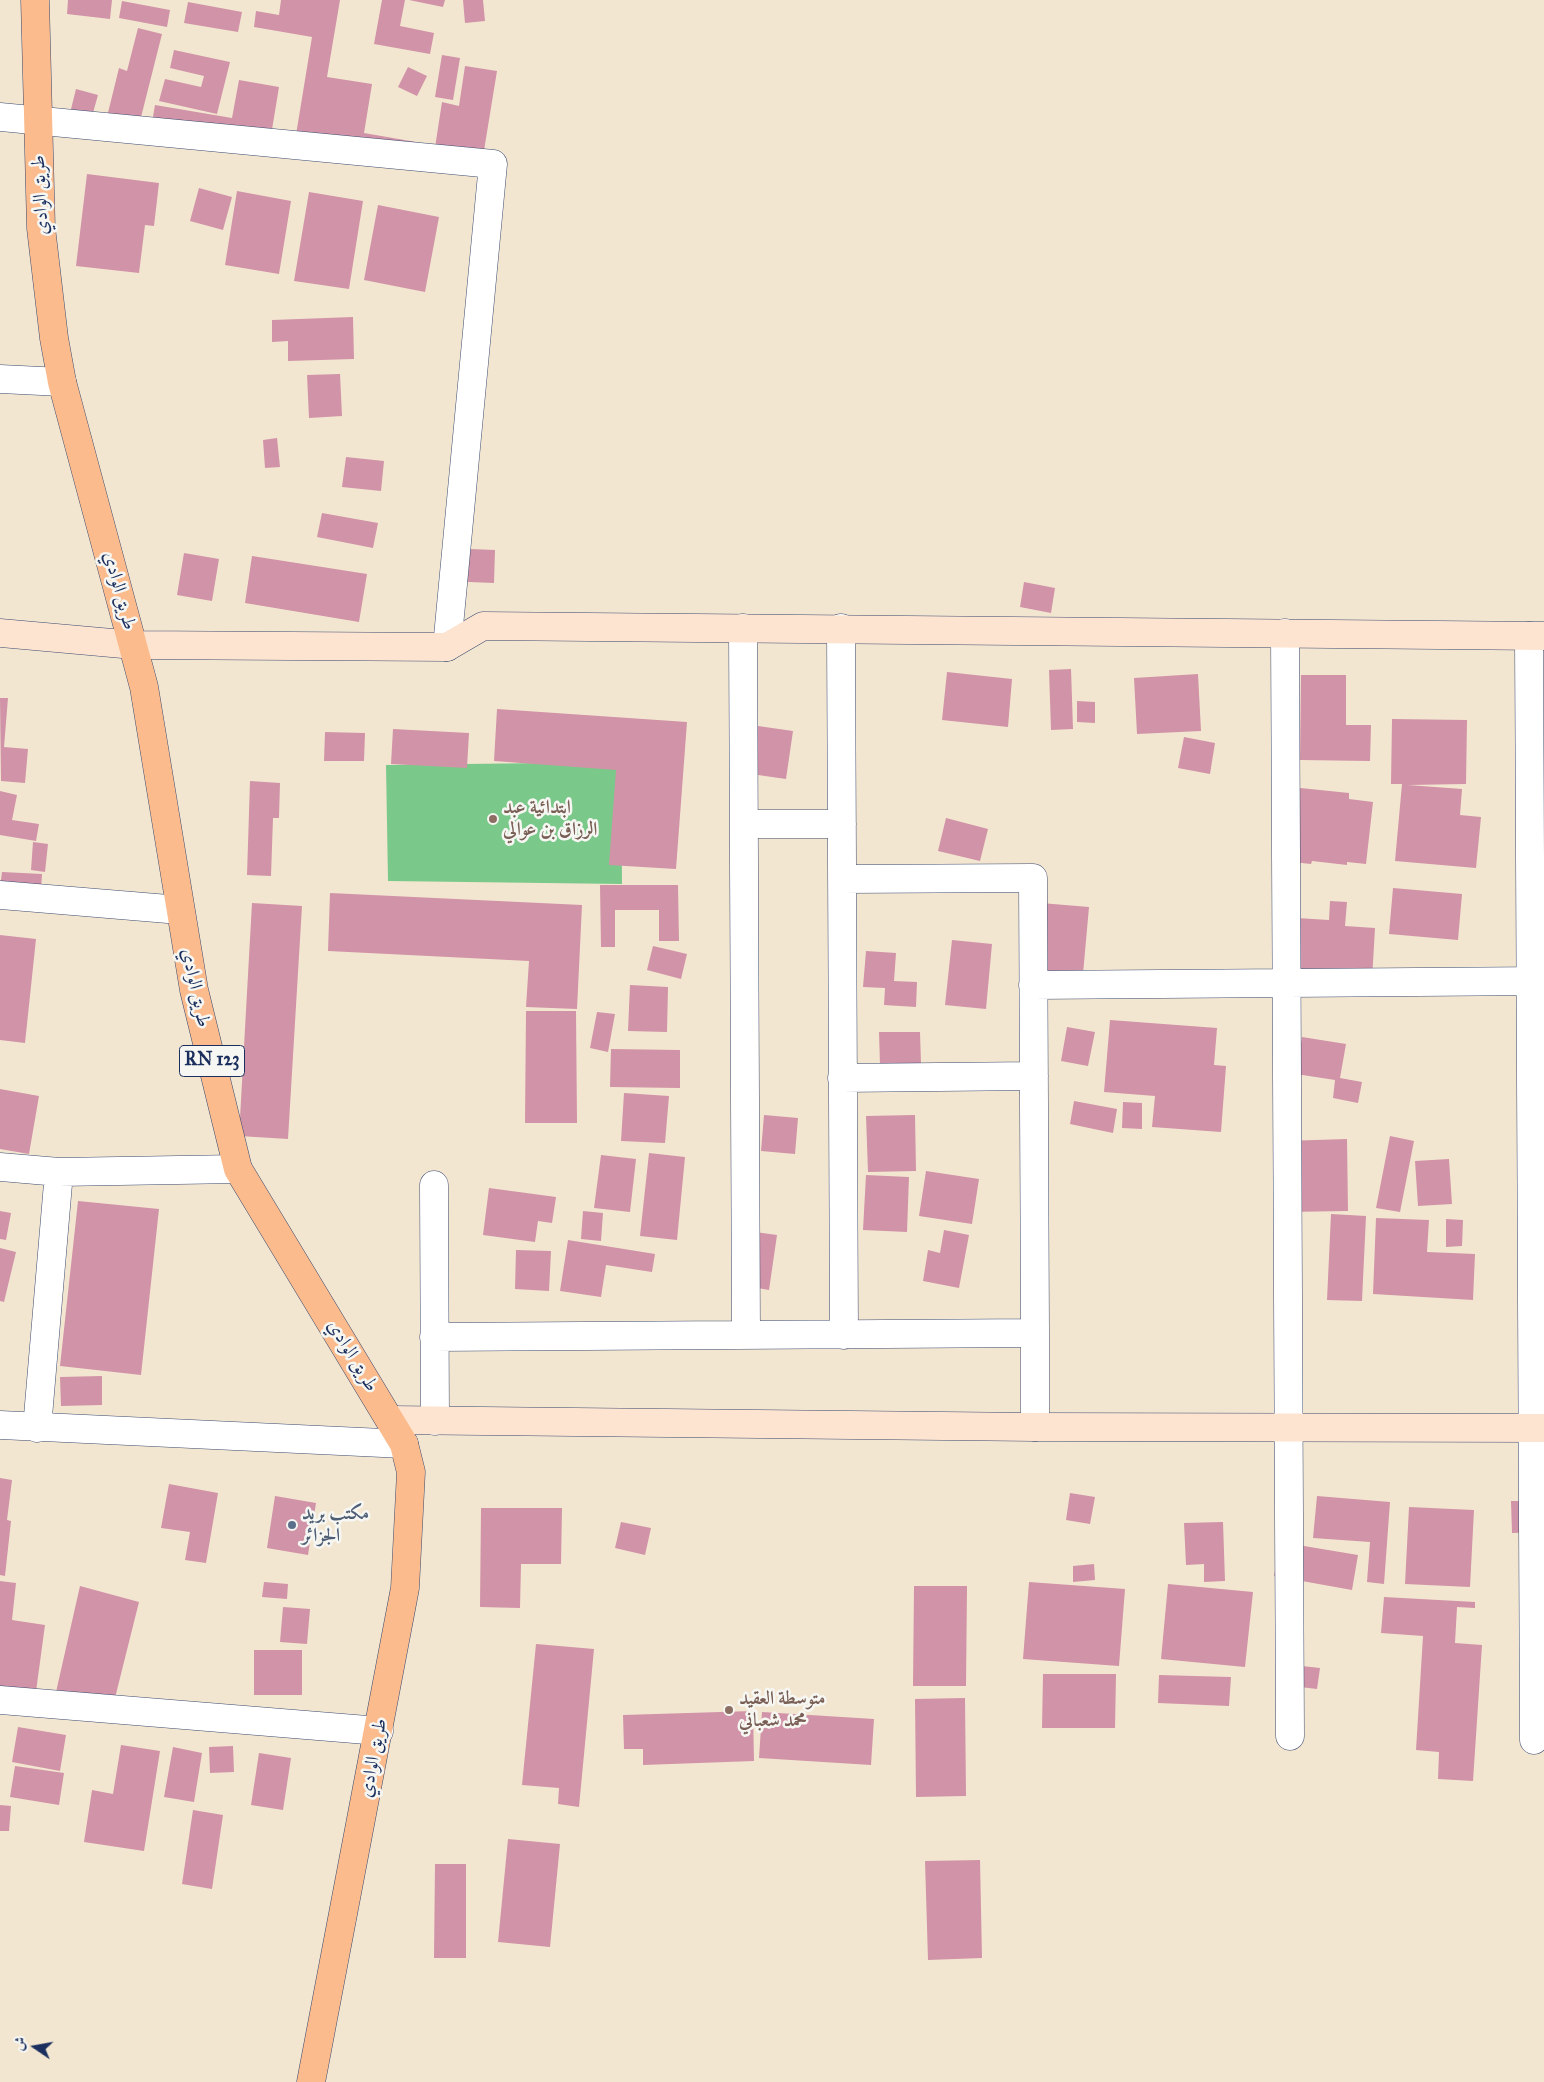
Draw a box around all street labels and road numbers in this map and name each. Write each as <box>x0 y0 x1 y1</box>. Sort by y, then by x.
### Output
street label: طريق الوادي <box>28 154 54 236</box>
street label: طريق الوادي <box>98 549 140 633</box>
street label: طريق الوادي <box>176 946 214 1030</box>
road number: RN 123 <box>180 1046 244 1076</box>
street label: طريق الوادي <box>322 1316 382 1396</box>
street label: طريق الوادي <box>355 1717 393 1799</box>

